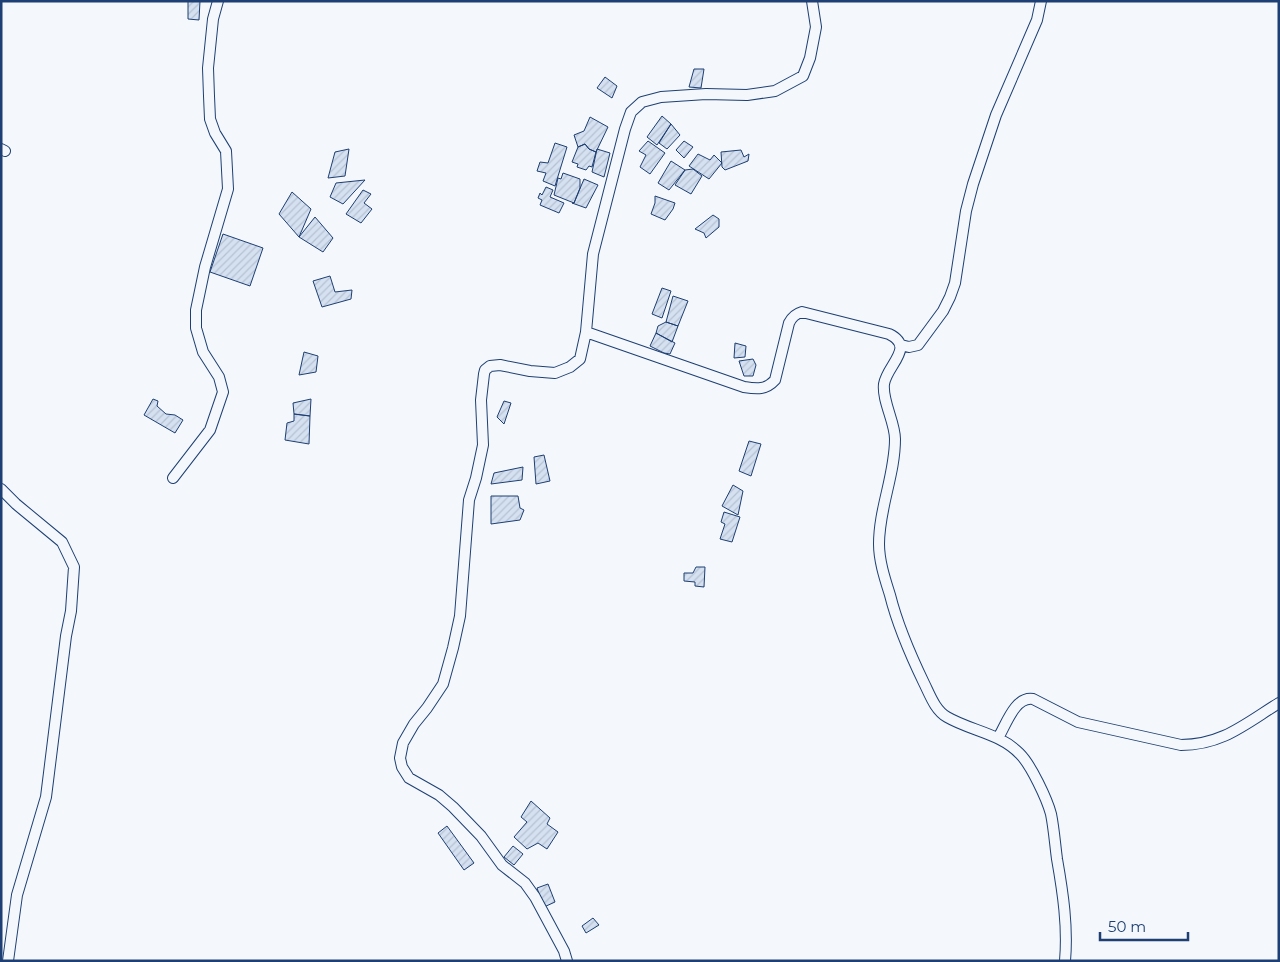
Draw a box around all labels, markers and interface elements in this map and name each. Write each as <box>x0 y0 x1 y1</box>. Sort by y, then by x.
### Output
scale bar <box>1100 910 1188 942</box>
text: 50 m <box>1108 917 1146 936</box>

